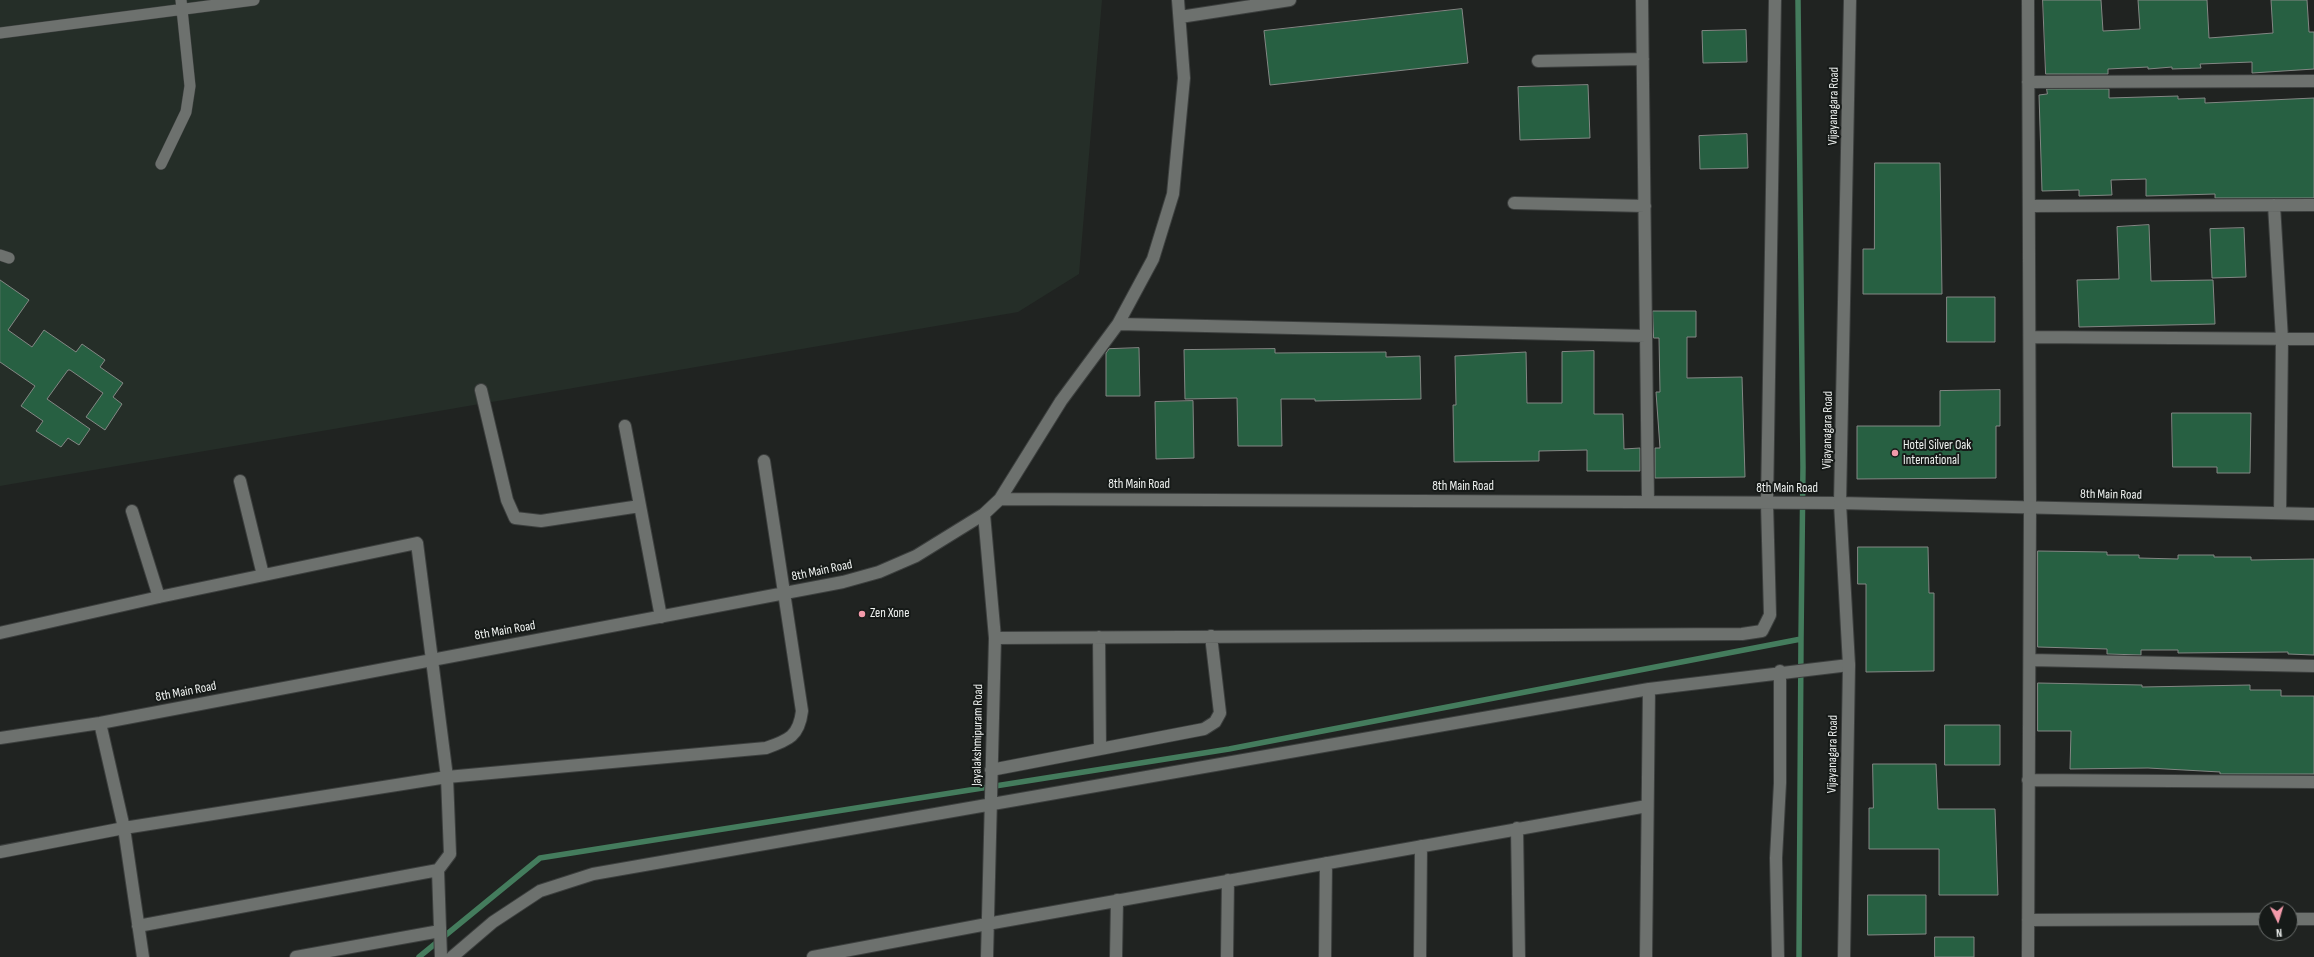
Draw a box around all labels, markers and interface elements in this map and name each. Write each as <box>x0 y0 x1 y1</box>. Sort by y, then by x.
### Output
street label: Vijayanagara Road <box>1826 67 1842 145</box>
street label: Vijayanagara Road <box>1820 391 1836 469</box>
place label: Hotel Silver Oak International <box>1903 438 1971 469</box>
marker: Hotel Silver Oak International <box>1890 448 1900 458</box>
street label: 8th Main Road <box>1108 477 1170 493</box>
street label: 8th Main Road <box>1432 479 1494 495</box>
street label: 8th Main Road <box>1756 481 1818 497</box>
street label: 8th Main Road <box>2080 487 2142 503</box>
street label: 8th Main Road <box>790 557 854 585</box>
place label: Zen Xone <box>870 606 909 622</box>
marker: Zen Xone <box>857 609 867 619</box>
street label: 8th Main Road <box>473 618 537 644</box>
street label: 8th Main Road <box>154 678 218 706</box>
street label: Jayalakshmipuram Road <box>969 684 987 786</box>
street label: Vijayanagara Road <box>1825 715 1841 793</box>
north arrow <box>2258 901 2298 941</box>
text: N <box>2276 926 2282 939</box>

